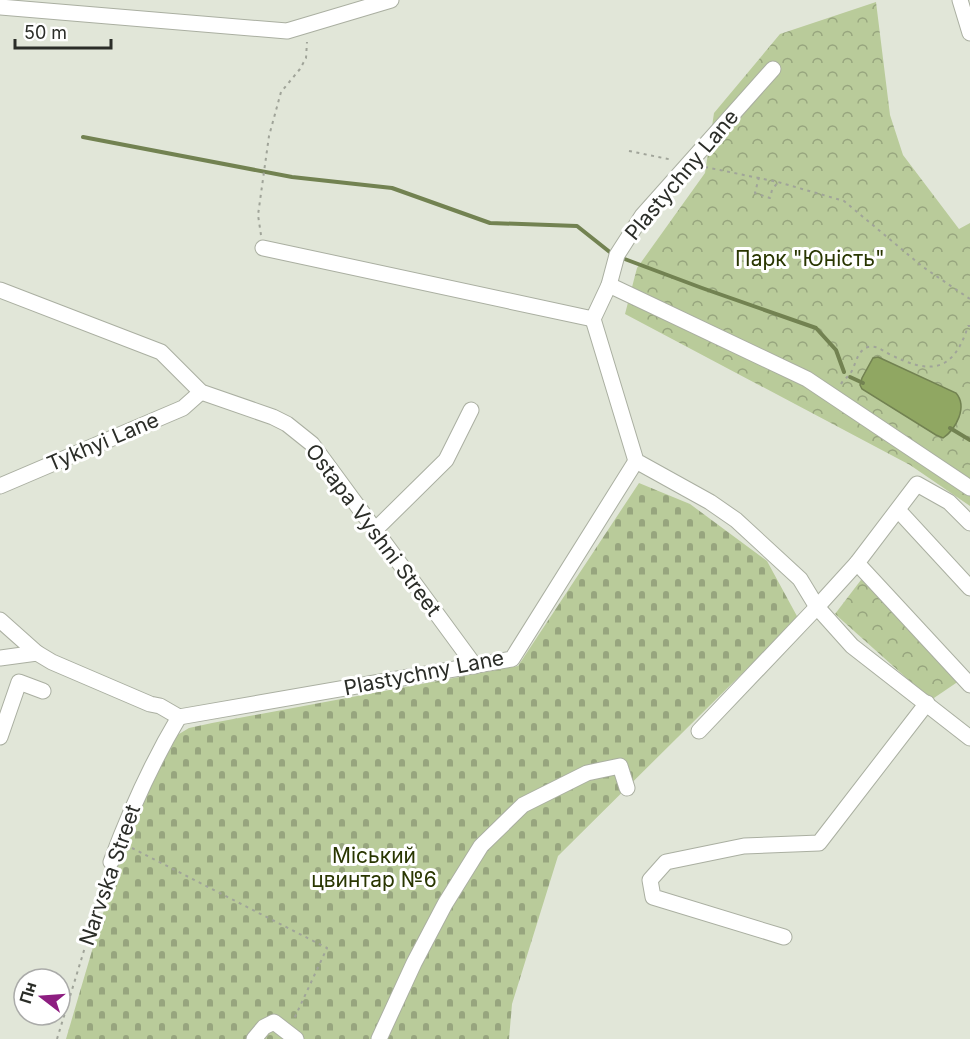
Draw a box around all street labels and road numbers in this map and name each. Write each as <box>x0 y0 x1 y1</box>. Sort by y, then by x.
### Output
street label: Plastychny Lane <box>620 104 743 245</box>
street label: Tykhyi Lane <box>43 407 162 476</box>
street label: Ostapa Vyshni Street <box>300 439 446 621</box>
street label: Plastychny Lane <box>342 645 506 700</box>
street label: Narvska Street <box>74 801 145 949</box>

